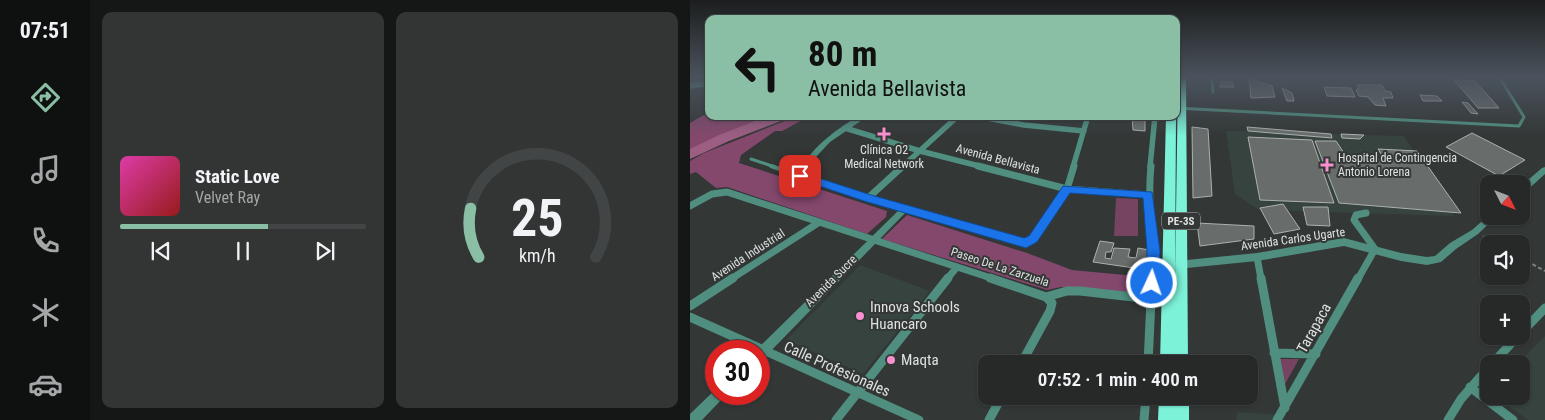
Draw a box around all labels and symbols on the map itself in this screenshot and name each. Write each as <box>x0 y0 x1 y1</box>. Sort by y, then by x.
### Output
marker: Clínica O2 Medical Network <box>877 127 891 141</box>
street label: Avenida Bellavista <box>954 141 1042 177</box>
place label: Clínica O2 Medical Network <box>844 143 924 171</box>
place label: Hospital de Contingencia Antonio Lorena <box>1338 151 1457 179</box>
pin <box>779 155 821 197</box>
marker: Hospital de Contingencia Antonio Lorena <box>1320 158 1334 172</box>
north arrow <box>1480 175 1530 225</box>
road number: PE-3S <box>1162 212 1200 230</box>
street label: Avenida Carlos Ugarte <box>1240 225 1346 253</box>
street label: Avenida Industrial <box>709 226 787 284</box>
street label: Paseo De La Zarzuela <box>949 245 1051 290</box>
street label: Avenida Sucre <box>802 252 860 310</box>
position arrow <box>1125 256 1177 308</box>
place label: Innova Schools Huancaro <box>870 298 960 333</box>
street label: Tarapaca <box>1293 300 1335 356</box>
marker: Innova Schools Huancaro <box>854 310 866 322</box>
street label: Calle Profesionales <box>781 337 893 401</box>
speed limit sign: 30 <box>705 340 770 405</box>
place label: Maqta <box>901 351 939 369</box>
marker: Maqta <box>885 354 897 366</box>

